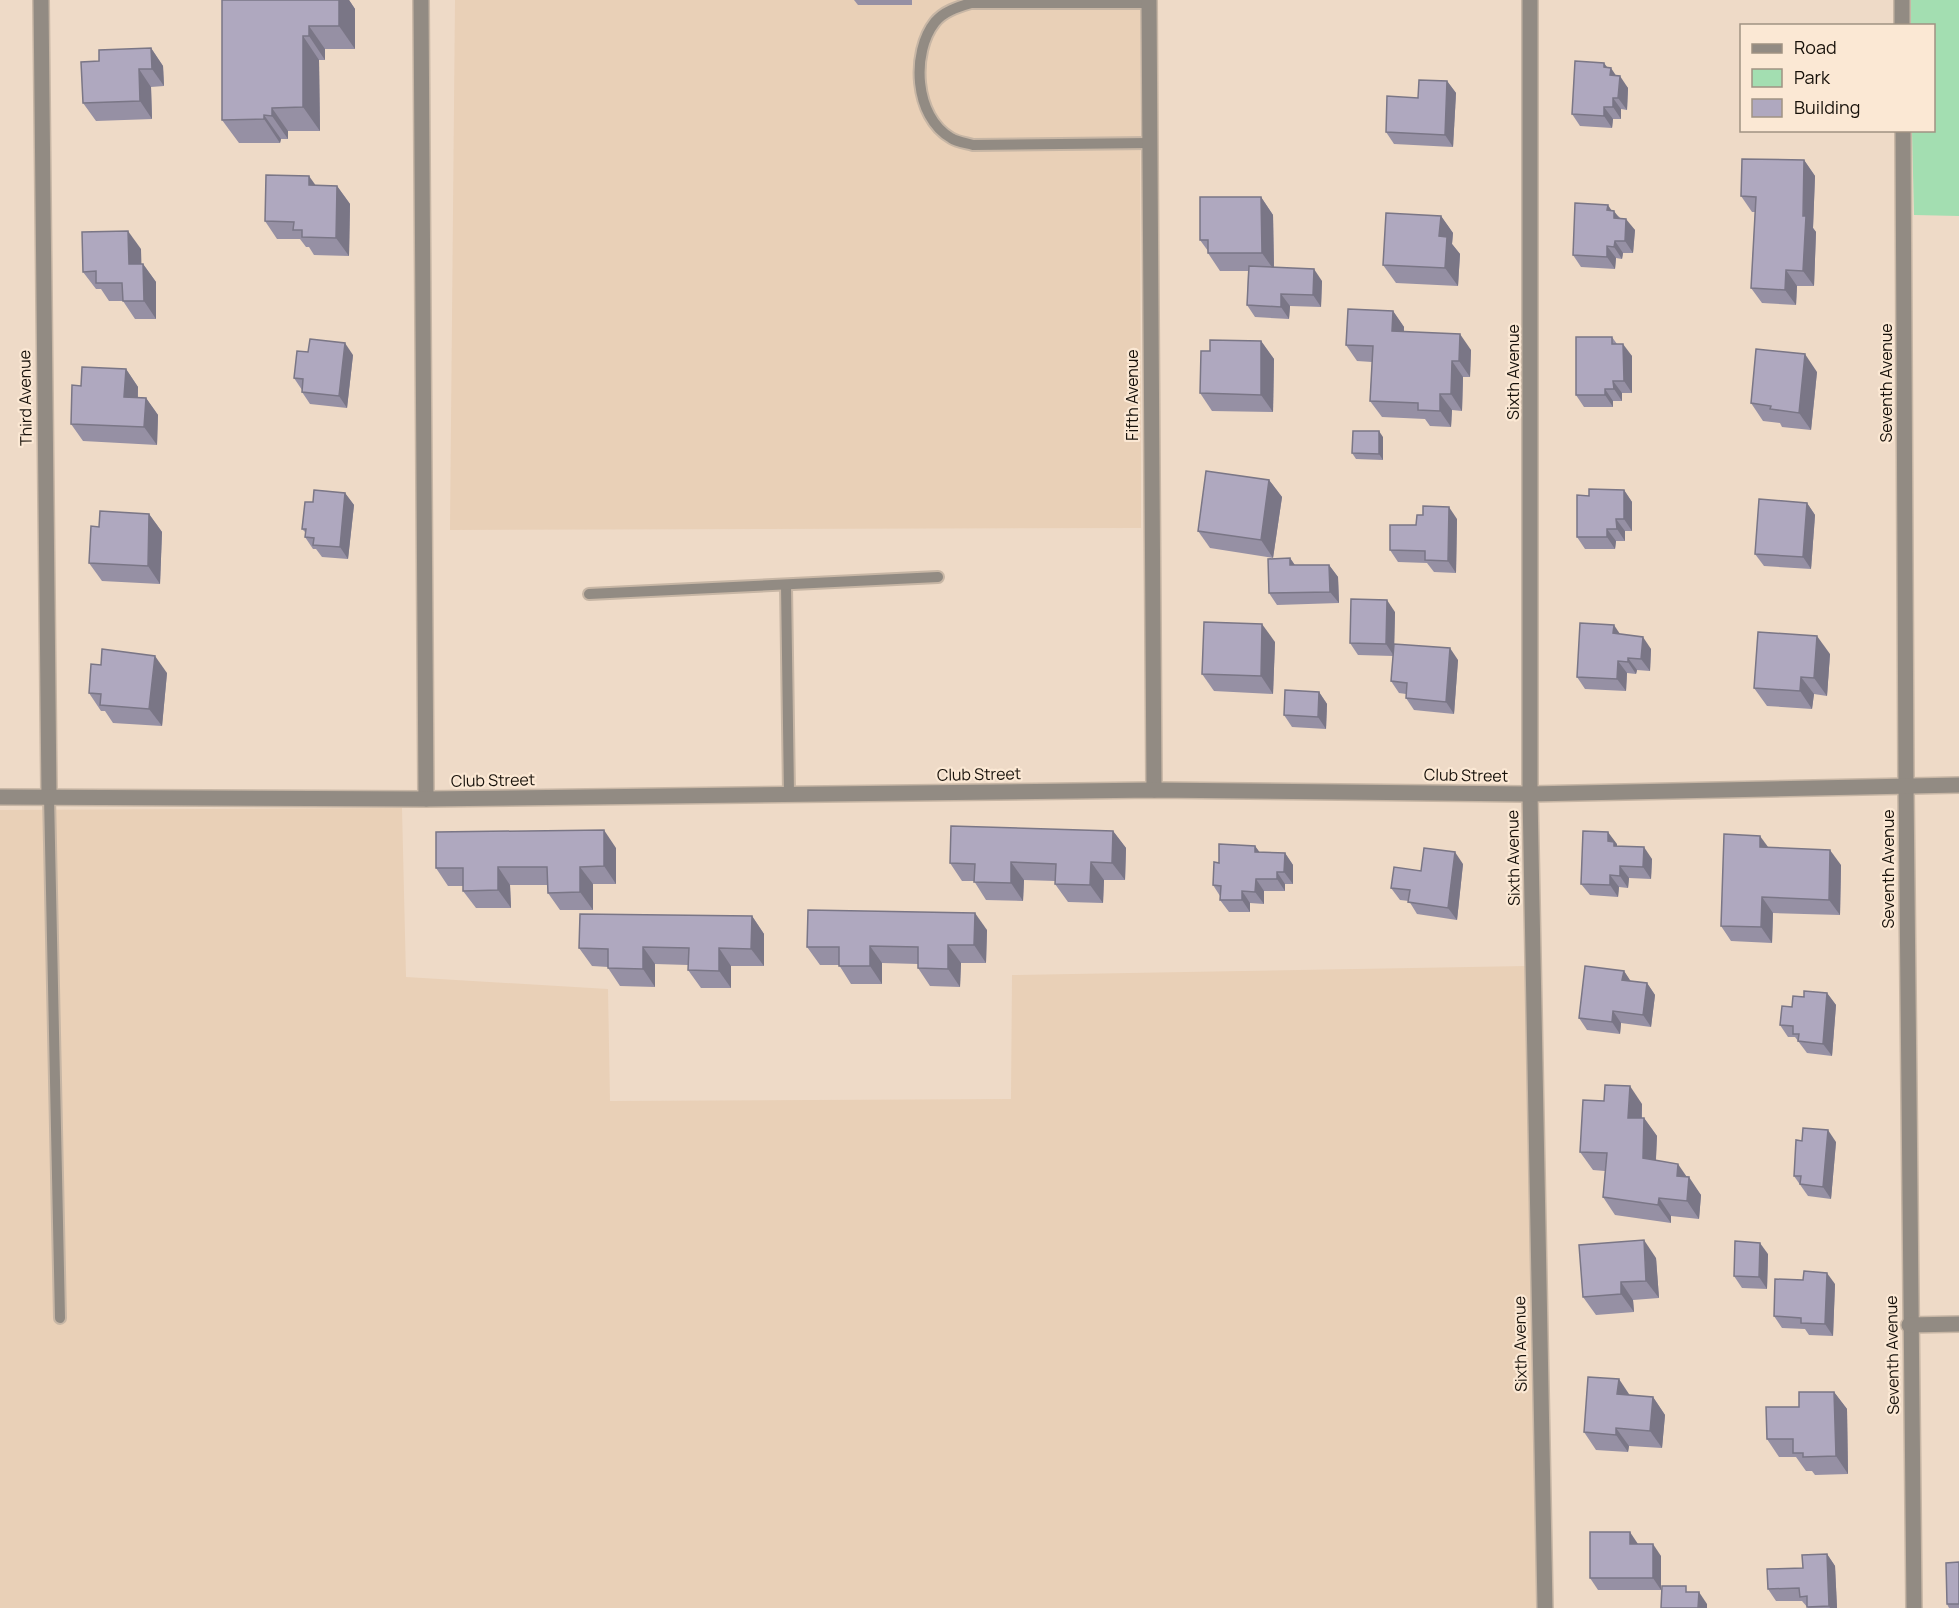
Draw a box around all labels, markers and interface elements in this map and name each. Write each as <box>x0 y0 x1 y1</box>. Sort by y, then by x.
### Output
legend <box>1740 24 1935 132</box>
text: Road <box>1794 35 1837 59</box>
text: Park <box>1794 65 1831 89</box>
text: Building <box>1794 95 1860 119</box>
street label: Seventh Avenue <box>1875 323 1897 443</box>
street label: Sixth Avenue <box>1502 324 1524 420</box>
street label: Fifth Avenue <box>1121 349 1143 441</box>
street label: Third Avenue <box>13 350 37 446</box>
street label: Club Street <box>937 762 1021 786</box>
street label: Club Street <box>1424 763 1508 787</box>
street label: Club Street <box>451 768 535 792</box>
street label: Seventh Avenue <box>1877 809 1899 929</box>
street label: Sixth Avenue <box>1501 810 1525 906</box>
street label: Seventh Avenue <box>1880 1295 1904 1415</box>
street label: Sixth Avenue <box>1508 1296 1532 1392</box>

